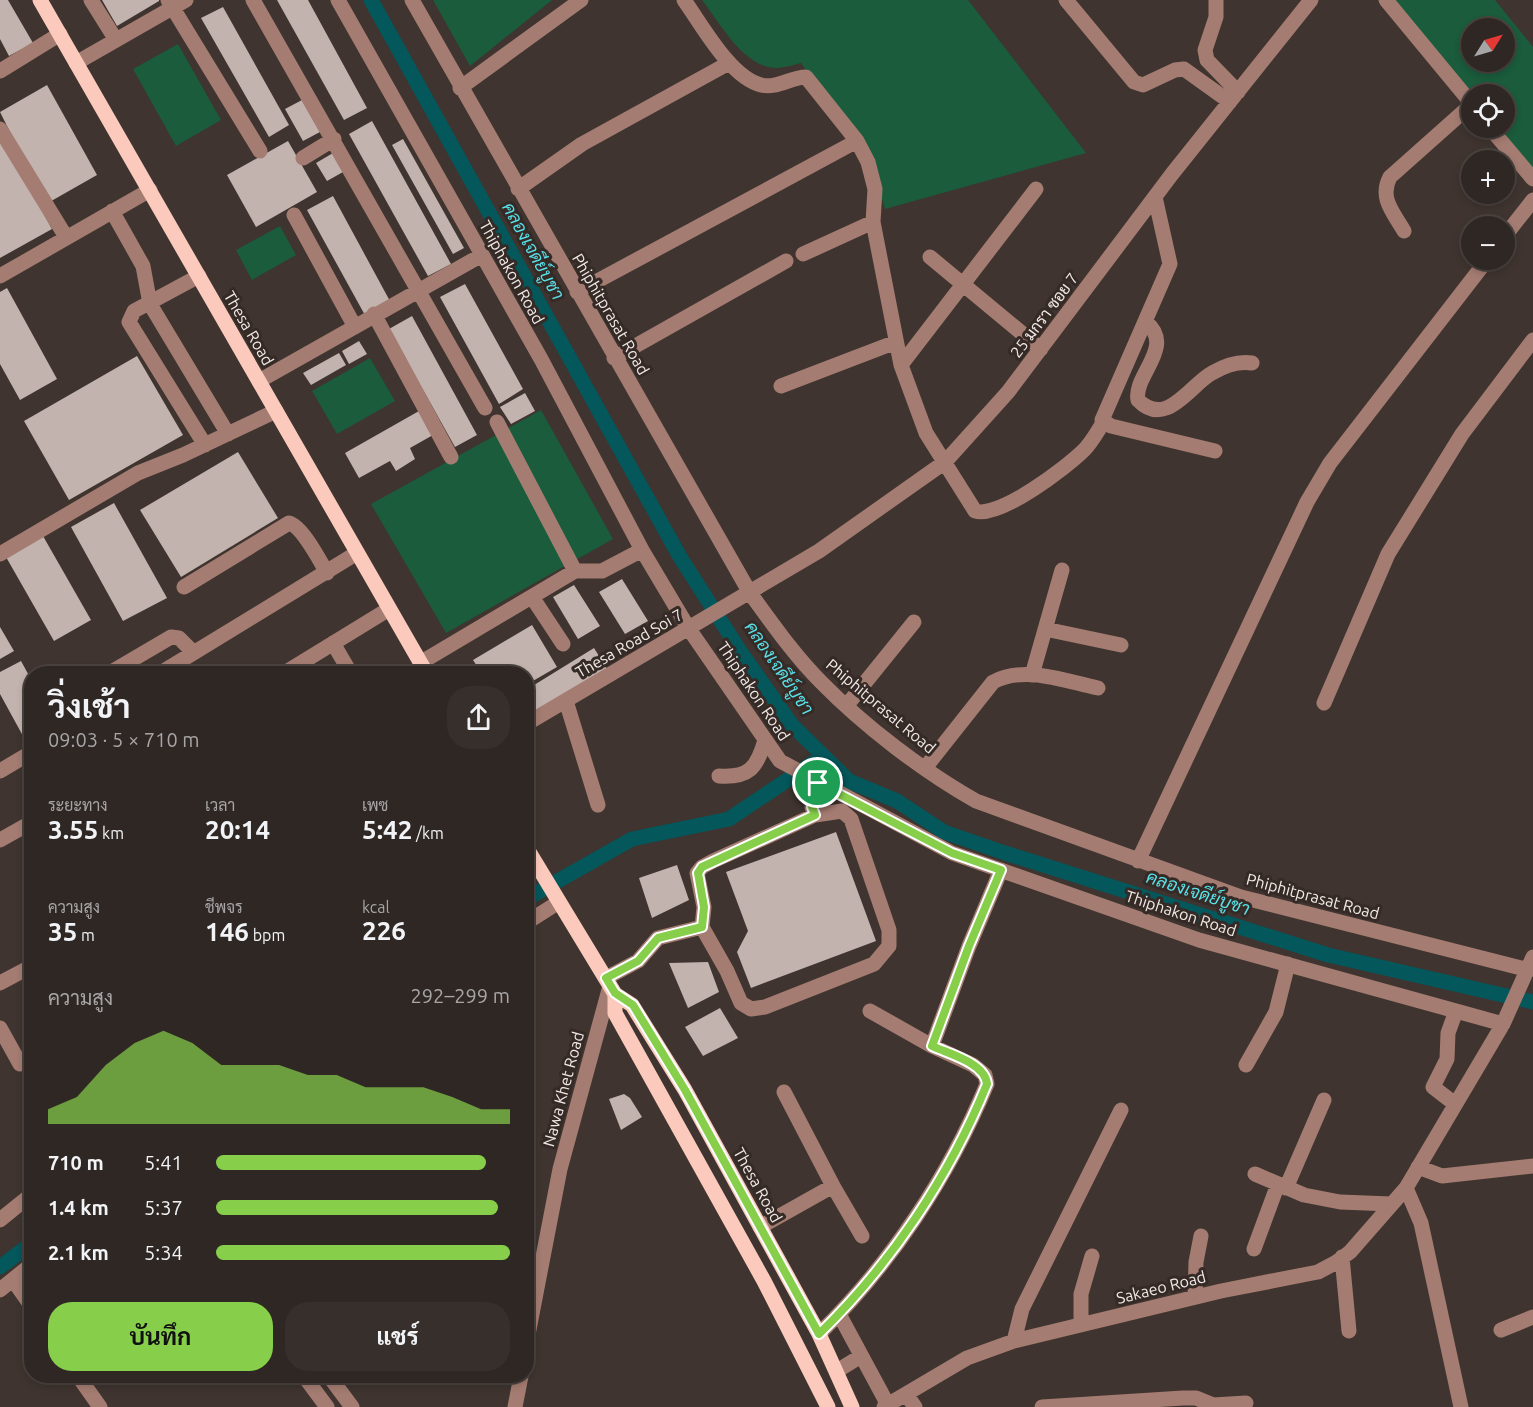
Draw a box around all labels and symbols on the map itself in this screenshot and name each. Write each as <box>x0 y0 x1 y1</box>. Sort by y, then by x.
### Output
north arrow <box>1461 18 1515 72</box>
water label: คลองเจดีย์บูชา <box>495 198 571 305</box>
street label: Thiphakon Road <box>476 217 548 327</box>
street label: Phiphitprasat Road <box>569 250 653 378</box>
street label: 25 มกรา ซอย 7 <box>1006 269 1082 361</box>
street label: Thesa Road <box>221 288 277 368</box>
street label: Thesa Road Soi 7 <box>572 605 686 681</box>
water label: คลองเจดีย์บูชา <box>738 616 820 720</box>
street label: Thiphakon Road <box>714 638 794 744</box>
street label: Phiphitprasat Road <box>823 655 939 757</box>
pin <box>792 757 843 808</box>
water label: คลองเจดีย์บูชา <box>1143 864 1254 922</box>
street label: Phiphitprasat Road <box>1245 870 1381 922</box>
street label: Thiphakon Road <box>1123 887 1239 939</box>
street label: Nawa Khet Road <box>539 1029 587 1149</box>
street label: Thesa Road <box>730 1145 786 1225</box>
street label: Sakaeo Road <box>1114 1267 1208 1307</box>

